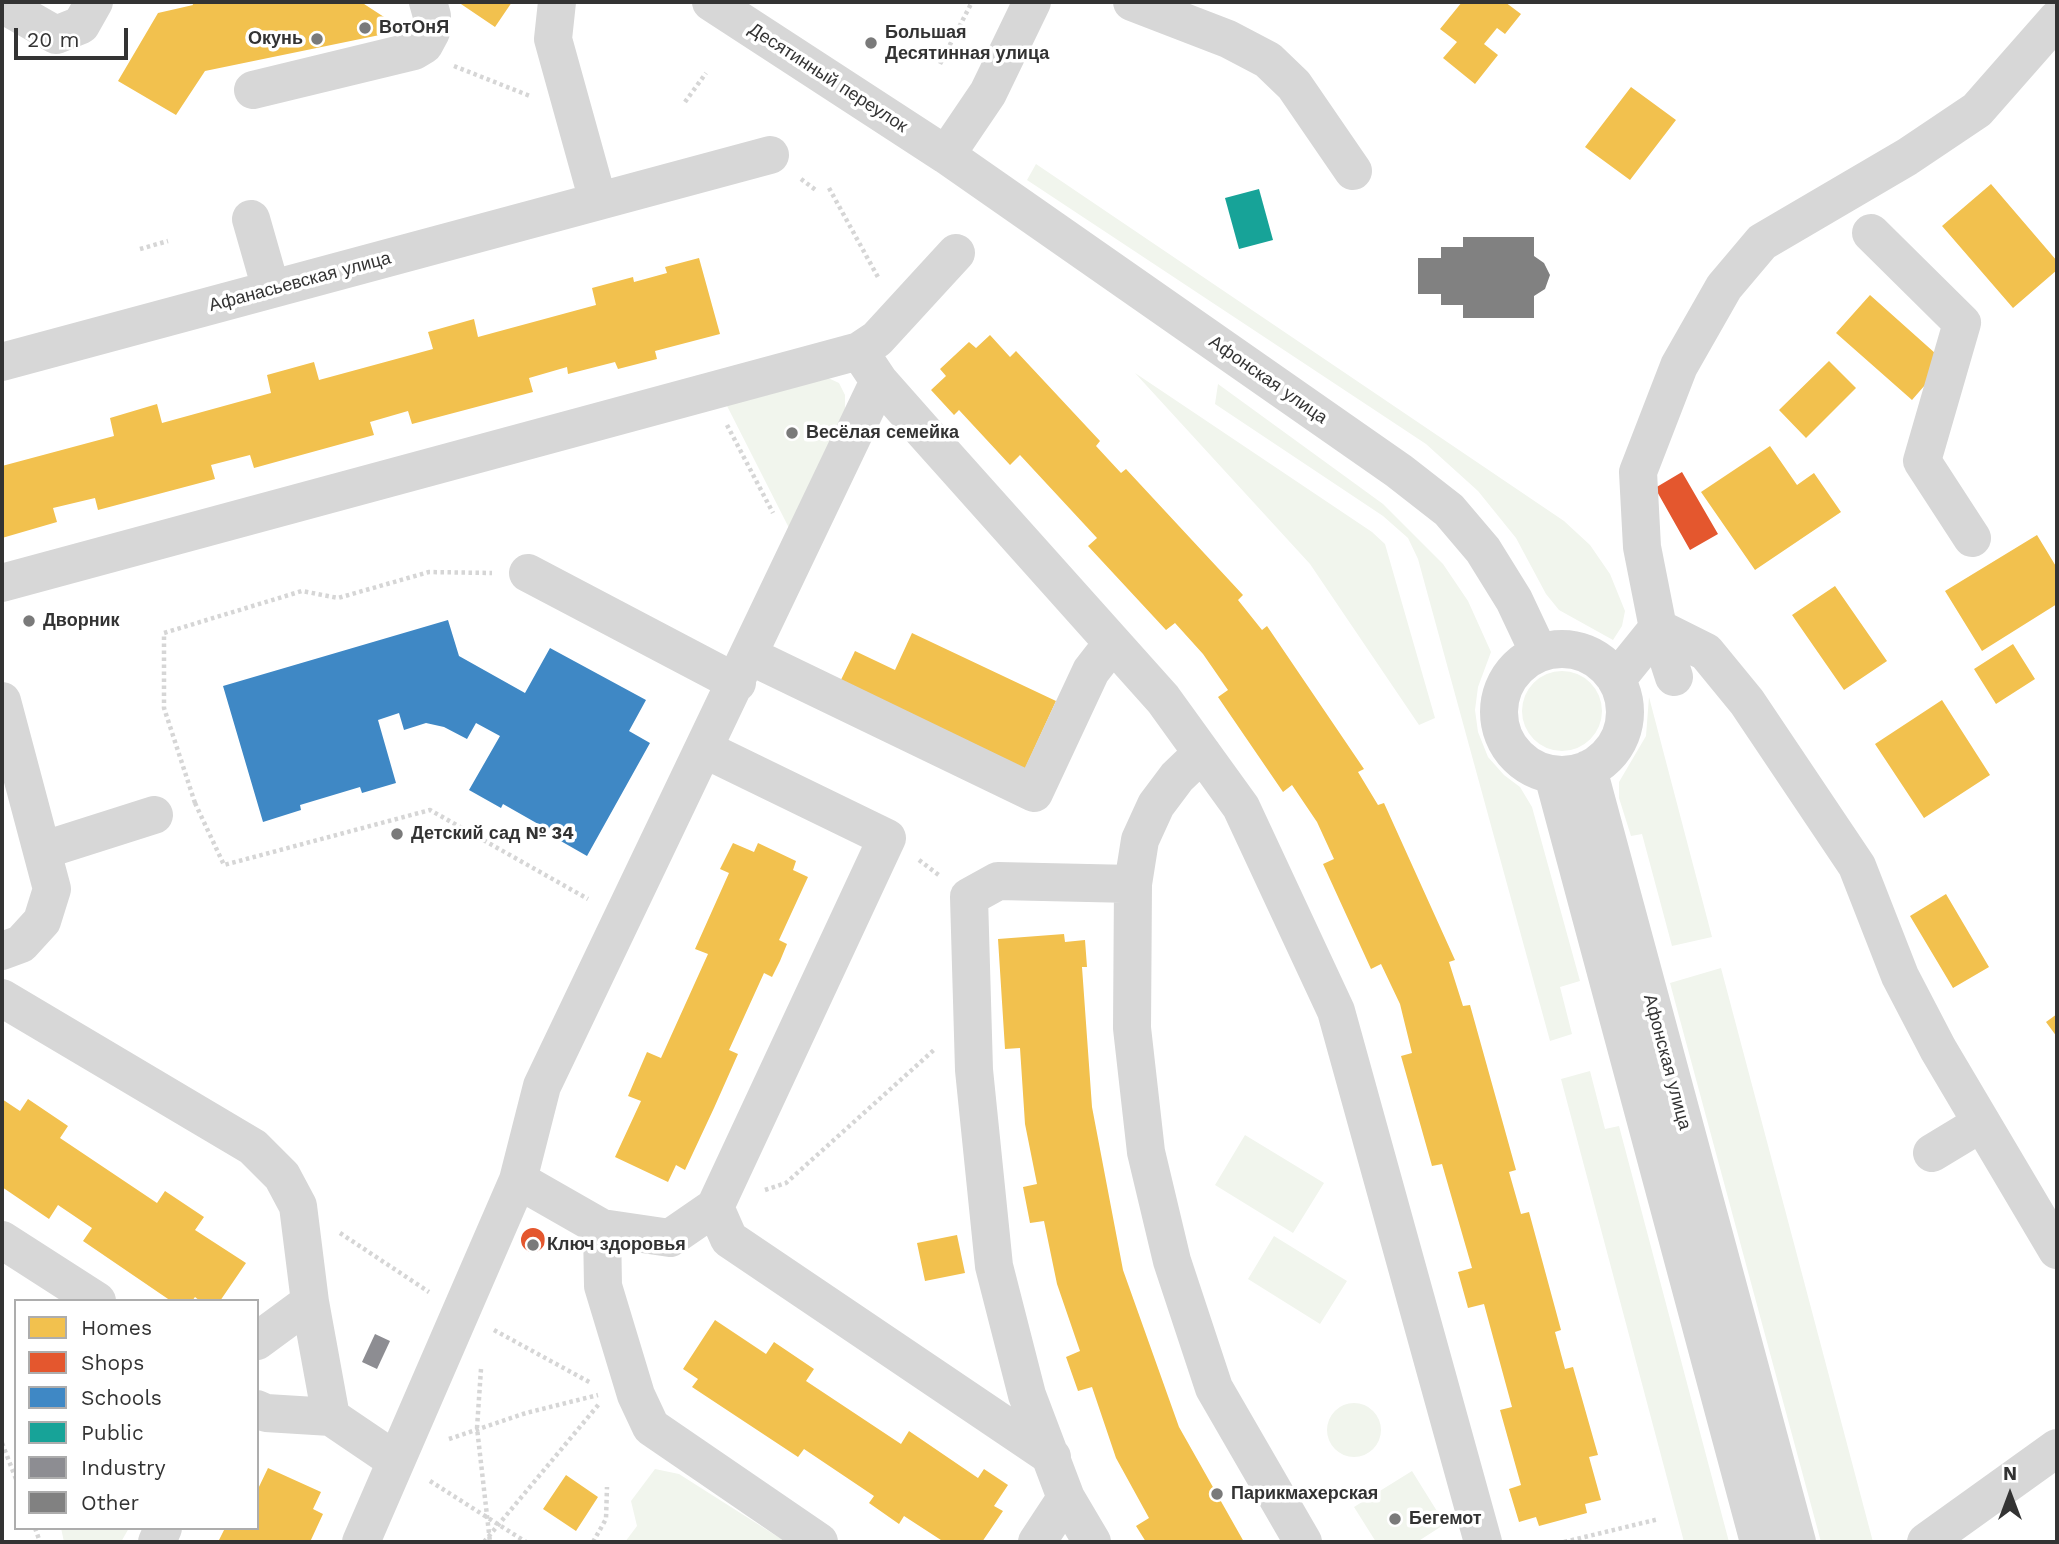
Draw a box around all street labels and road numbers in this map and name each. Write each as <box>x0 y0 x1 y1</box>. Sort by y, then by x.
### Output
street label: Десятинный переулок <box>745 19 911 137</box>
street label: Афанасьевская улица <box>207 247 393 317</box>
street label: Афонская улица <box>1205 331 1331 429</box>
street label: Афонская улица <box>1639 992 1695 1132</box>

